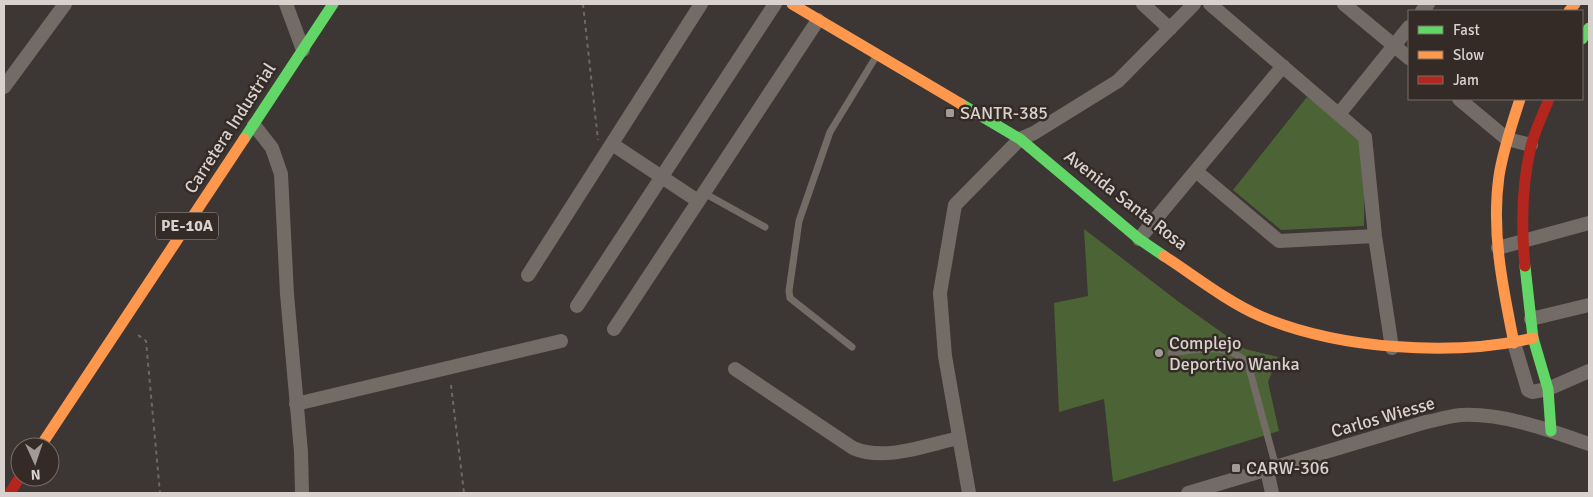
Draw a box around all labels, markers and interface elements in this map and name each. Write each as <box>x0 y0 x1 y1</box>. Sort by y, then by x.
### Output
legend <box>1408 10 1583 100</box>
text: Fast <box>1453 21 1480 39</box>
text: Slow <box>1453 46 1484 64</box>
street label: Carretera Industrial <box>180 59 280 197</box>
text: Jam <box>1453 71 1479 89</box>
place label: SANTR-385 <box>960 102 1048 124</box>
marker: SANTR-385 <box>944 107 956 119</box>
street label: Avenida Santa Rosa <box>1060 145 1192 255</box>
road number: PE-10A <box>156 212 218 240</box>
place label: Complejo Deportivo Wanka <box>1169 332 1300 375</box>
marker: Complejo Deportivo Wanka <box>1153 347 1165 359</box>
street label: Carlos Wiesse <box>1329 392 1437 442</box>
north arrow <box>10 437 60 487</box>
place label: CARW-306 <box>1246 457 1329 479</box>
marker: CARW-306 <box>1230 462 1242 474</box>
text: N <box>30 466 41 483</box>

